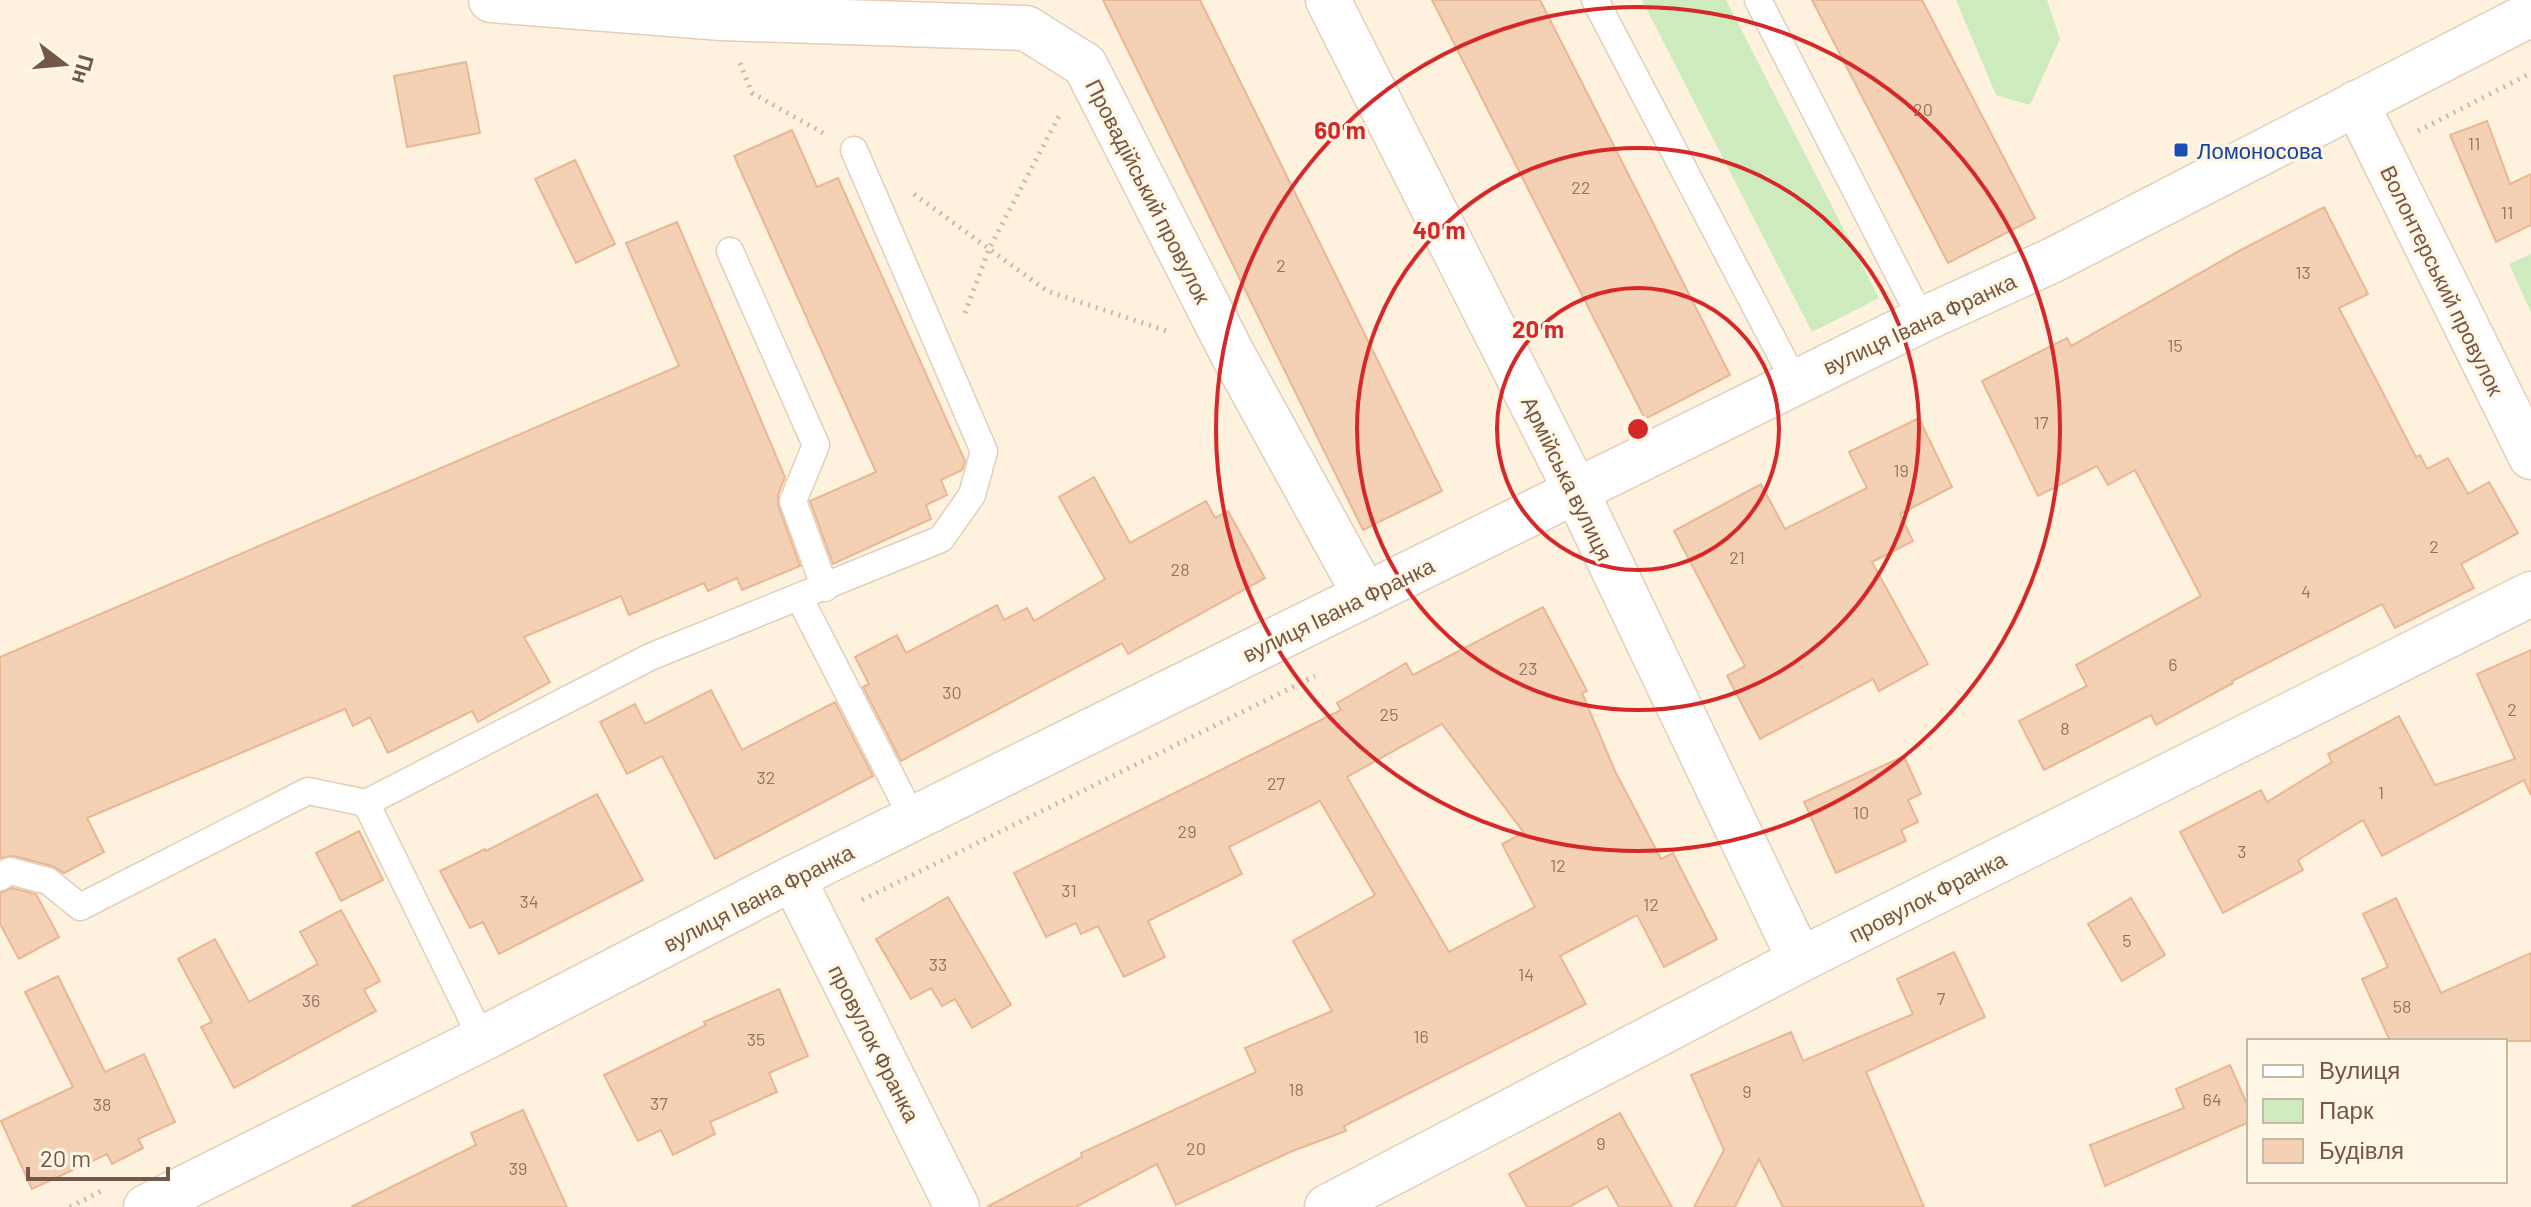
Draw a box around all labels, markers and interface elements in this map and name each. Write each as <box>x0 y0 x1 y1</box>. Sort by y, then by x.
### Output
north arrow <box>24 24 104 104</box>
text: Пн <box>68 52 101 87</box>
street label: Провадійський провулок <box>1080 75 1217 308</box>
house number: 20 <box>1913 98 1933 120</box>
text: 60 m <box>1314 115 1366 144</box>
house number: 11 <box>2468 132 2480 154</box>
place label: Ломоносова <box>2197 137 2323 163</box>
marker: Ломоносова <box>2172 141 2190 159</box>
street label: Волонтерський провулок <box>2375 161 2510 400</box>
house number: 22 <box>1571 176 1591 198</box>
house number: 11 <box>2501 201 2513 223</box>
text: 40 m <box>1412 215 1466 244</box>
house number: 2 <box>1276 254 1286 276</box>
house number: 13 <box>2295 261 2311 283</box>
street label: вулиця Івана Франка <box>1818 267 2021 380</box>
text: 20 m <box>1512 314 1564 343</box>
house number: 15 <box>2167 334 2183 356</box>
street label: Армійська вулиця <box>1516 392 1619 565</box>
house number: 17 <box>2034 411 2049 433</box>
centre of rings <box>1624 415 1652 443</box>
house number: 19 <box>1893 459 1909 481</box>
house number: 2 <box>2429 535 2439 557</box>
house number: 21 <box>1729 546 1745 568</box>
street label: вулиця Івана Франка <box>1238 551 1439 668</box>
house number: 28 <box>1170 558 1190 580</box>
house number: 4 <box>2301 580 2311 602</box>
house number: 6 <box>2168 653 2178 675</box>
house number: 23 <box>1519 657 1537 679</box>
house number: 30 <box>942 681 962 703</box>
house number: 2 <box>2507 698 2517 720</box>
house number: 25 <box>1380 703 1398 725</box>
house number: 8 <box>2060 717 2070 739</box>
house number: 32 <box>757 766 775 788</box>
house number: 27 <box>1267 772 1286 794</box>
house number: 1 <box>2378 781 2384 803</box>
house number: 10 <box>1853 801 1869 823</box>
house number: 29 <box>1177 820 1197 842</box>
street label: вулиця Івана Франка <box>659 837 859 957</box>
house number: 3 <box>2237 840 2247 862</box>
street label: провулок Франка <box>1844 845 2011 948</box>
house number: 12 <box>1550 854 1566 876</box>
house number: 31 <box>1061 879 1077 901</box>
house number: 34 <box>519 890 539 912</box>
house number: 12 <box>1643 893 1659 915</box>
house number: 5 <box>2122 929 2132 951</box>
house number: 33 <box>929 953 947 975</box>
street label: провулок Франка <box>823 960 926 1127</box>
house number: 14 <box>1518 963 1534 985</box>
house number: 7 <box>1937 987 1946 1009</box>
house number: 36 <box>302 989 320 1011</box>
house number: 58 <box>2393 995 2411 1017</box>
house number: 16 <box>1413 1025 1429 1047</box>
house number: 35 <box>747 1028 765 1050</box>
legend <box>2247 1039 2507 1183</box>
text: Вулиця <box>2319 1055 2400 1084</box>
house number: 18 <box>1288 1078 1304 1100</box>
house number: 9 <box>1742 1080 1752 1102</box>
house number: 64 <box>2202 1088 2222 1110</box>
house number: 37 <box>650 1092 668 1114</box>
house number: 38 <box>93 1093 111 1115</box>
text: Парк <box>2319 1095 2374 1124</box>
scale bar <box>28 1131 168 1181</box>
house number: 9 <box>1596 1132 1606 1154</box>
text: Будівля <box>2319 1135 2404 1164</box>
house number: 20 <box>1186 1137 1206 1159</box>
text: 20 m <box>40 1143 91 1172</box>
house number: 39 <box>509 1157 527 1179</box>

